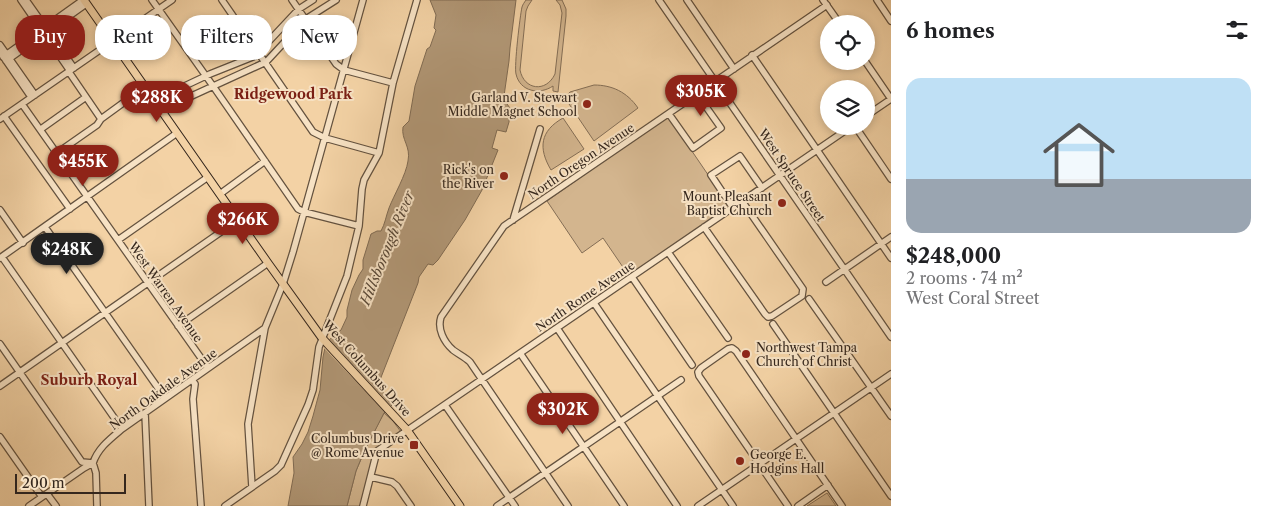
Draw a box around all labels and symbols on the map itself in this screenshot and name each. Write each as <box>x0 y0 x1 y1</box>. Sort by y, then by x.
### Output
pin: $305K <box>666 74 736 117</box>
pin: $288K <box>122 80 192 123</box>
district label: Ridgewood Park <box>234 85 353 103</box>
place label: Garland V. Stewart Middle Magnet School <box>448 90 578 119</box>
marker: Garland V. Stewart Middle Magnet School <box>581 98 593 110</box>
street label: North Oregon Avenue <box>525 120 637 202</box>
street label: West Spruce Street <box>755 125 829 225</box>
pin: $455K <box>48 144 118 187</box>
place label: Rick's on the River <box>442 162 494 191</box>
marker: Rick's on the River <box>498 170 510 182</box>
water label: Hillsborough River <box>355 187 419 309</box>
place label: Mount Pleasant Baptist Church <box>683 189 773 218</box>
marker: Mount Pleasant Baptist Church <box>776 197 788 209</box>
pin: $266K <box>208 202 278 245</box>
pin: $248K <box>32 232 102 275</box>
street label: West Warren Avenue <box>125 238 206 345</box>
street label: North Rome Avenue <box>533 257 638 335</box>
street label: West Columbus Drive <box>319 316 414 419</box>
place label: Northwest Tampa Church of Christ <box>756 340 858 369</box>
street label: North Oakdale Avenue <box>106 345 220 433</box>
marker: Northwest Tampa Church of Christ <box>740 348 752 360</box>
district label: Suburb Royal <box>41 371 137 389</box>
pin: $302K <box>528 392 598 435</box>
place label: Columbus Drive @ Rome Avenue <box>311 431 404 460</box>
marker: Columbus Drive @ Rome Avenue <box>408 439 420 451</box>
place label: George E. Hodgins Hall <box>750 447 825 476</box>
marker: George E. Hodgins Hall <box>734 455 746 467</box>
scale bar <box>15 471 126 494</box>

